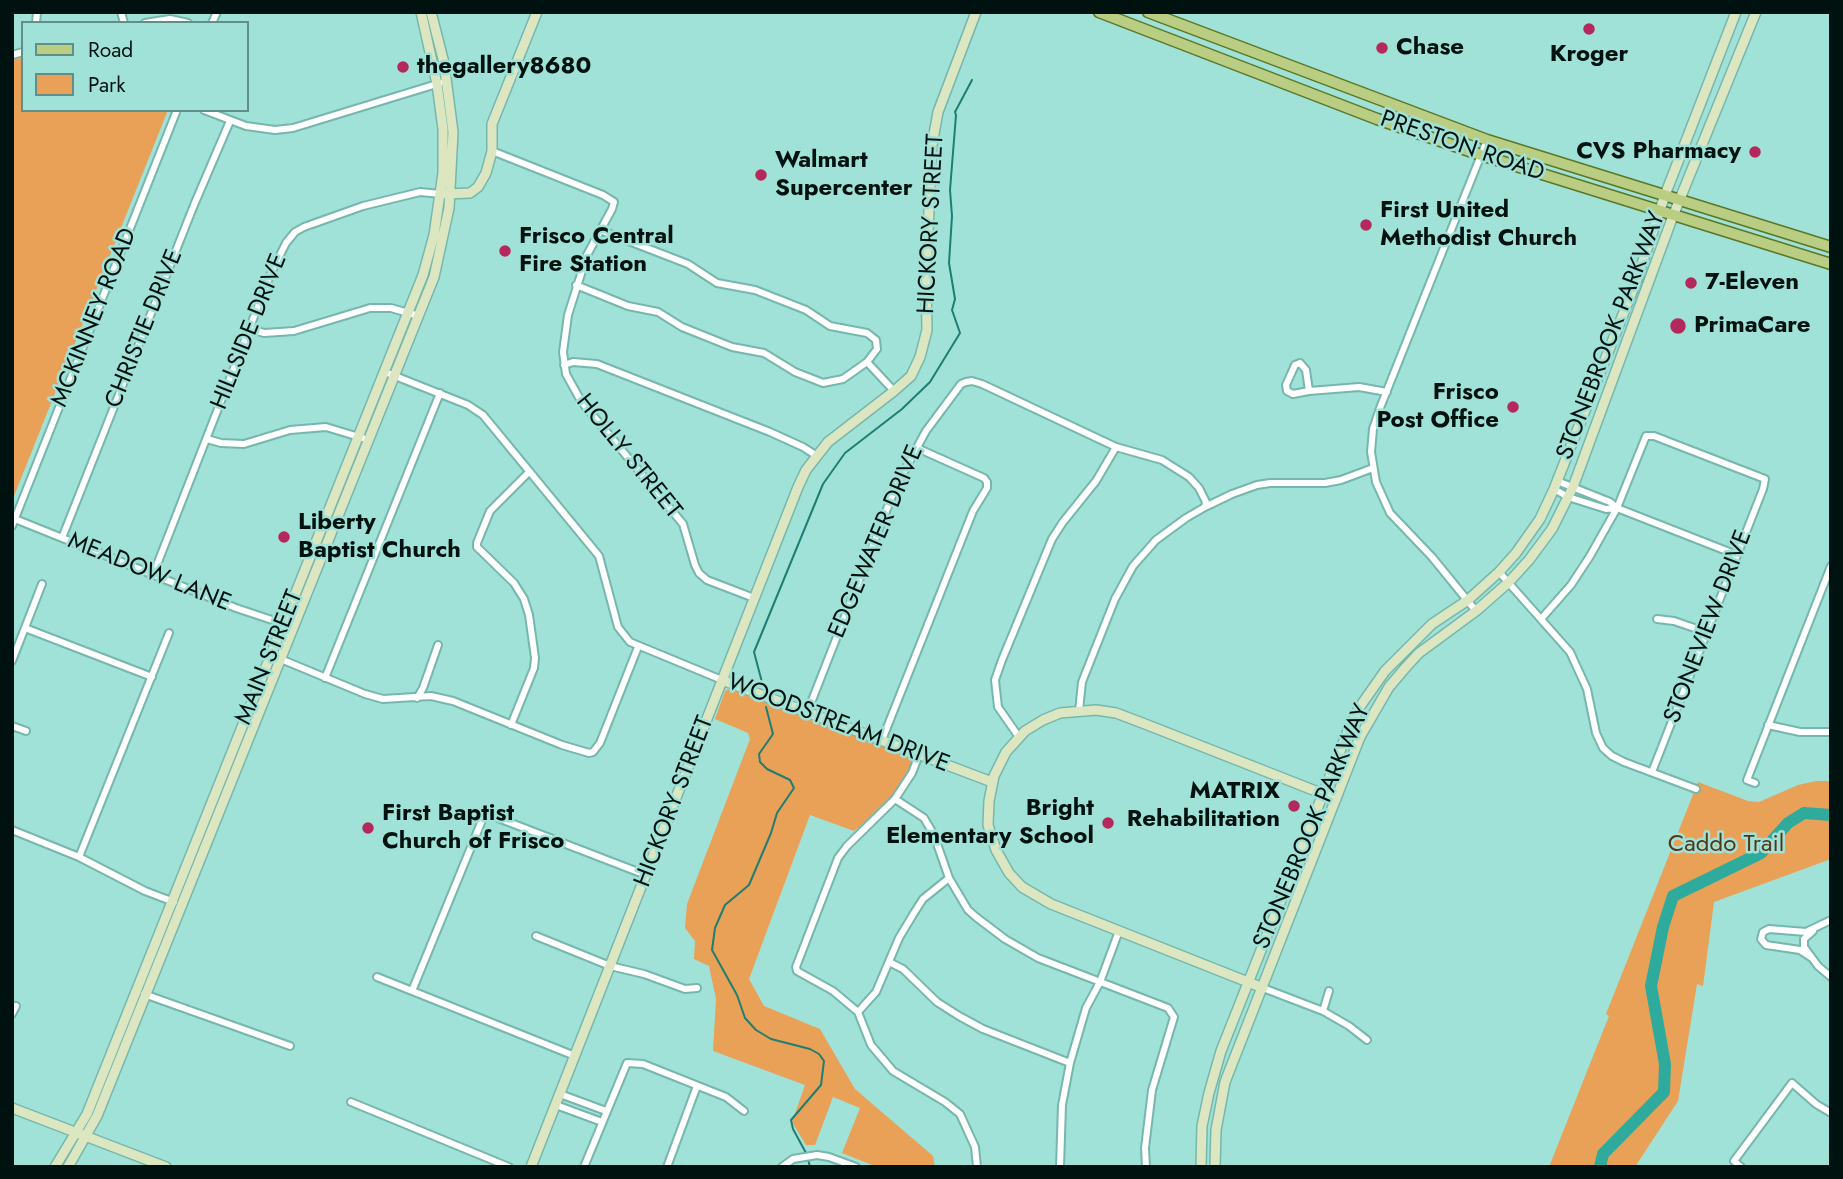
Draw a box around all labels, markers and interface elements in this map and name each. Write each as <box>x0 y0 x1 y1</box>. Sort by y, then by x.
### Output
legend <box>21 21 248 112</box>
marker: Kroger <box>1581 21 1597 37</box>
place label: Chase <box>1396 34 1464 62</box>
text: Road <box>88 35 133 65</box>
marker: Chase <box>1374 40 1390 56</box>
place label: Kroger <box>1550 41 1628 69</box>
place label: thegallery8680 <box>417 53 591 81</box>
marker: thegallery8680 <box>395 59 411 75</box>
text: Park <box>88 70 125 100</box>
street label: PRESTON ROAD <box>1376 105 1548 189</box>
street label: HICKORY STREET <box>913 133 951 315</box>
place label: CVS Pharmacy <box>1576 138 1741 166</box>
marker: CVS Pharmacy <box>1747 144 1763 160</box>
place label: Walmart Supercenter <box>775 147 913 203</box>
marker: Walmart Supercenter <box>753 167 769 183</box>
place label: First United Methodist Church <box>1380 197 1577 253</box>
street label: STONEBROOK PARKWAY <box>1551 208 1673 464</box>
marker: First United Methodist Church <box>1358 217 1374 233</box>
place label: Frisco Central Fire Station <box>519 223 674 279</box>
street label: MCKINNEY ROAD <box>46 224 144 412</box>
marker: Frisco Central Fire Station <box>497 243 513 259</box>
street label: CHRISTIE DRIVE <box>100 246 190 412</box>
street label: HILLSIDE DRIVE <box>206 250 294 414</box>
place label: 7-Eleven <box>1705 269 1799 297</box>
marker: 7-Eleven <box>1683 275 1699 291</box>
place label: PrimaCare <box>1694 312 1811 340</box>
marker: PrimaCare <box>1668 316 1688 336</box>
place label: Frisco Post Office <box>1376 379 1499 435</box>
street label: HOLLY STREET <box>569 389 687 525</box>
marker: Frisco Post Office <box>1505 399 1521 415</box>
street label: EDGEWATER DRIVE <box>823 441 931 643</box>
place label: Liberty Baptist Church <box>298 509 461 565</box>
street label: STONEVIEW DRIVE <box>1659 526 1759 728</box>
street label: MEADOW LANE <box>63 527 235 619</box>
marker: Liberty Baptist Church <box>276 529 292 545</box>
street label: MAIN STREET <box>230 587 310 729</box>
street label: WOODSTREAM DRIVE <box>723 668 953 780</box>
street label: STONEBROOK PARKWAY <box>1248 700 1378 954</box>
street label: HICKORY STREET <box>629 713 721 891</box>
place label: MATRIX Rehabilitation <box>1127 778 1280 834</box>
place label: Bright Elementary School <box>886 795 1094 851</box>
marker: MATRIX Rehabilitation <box>1286 798 1302 814</box>
place label: First Baptist Church of Frisco <box>382 800 564 856</box>
marker: Bright Elementary School <box>1100 815 1116 831</box>
marker: First Baptist Church of Frisco <box>360 820 376 836</box>
park label: Caddo Trail <box>1668 831 1784 859</box>

